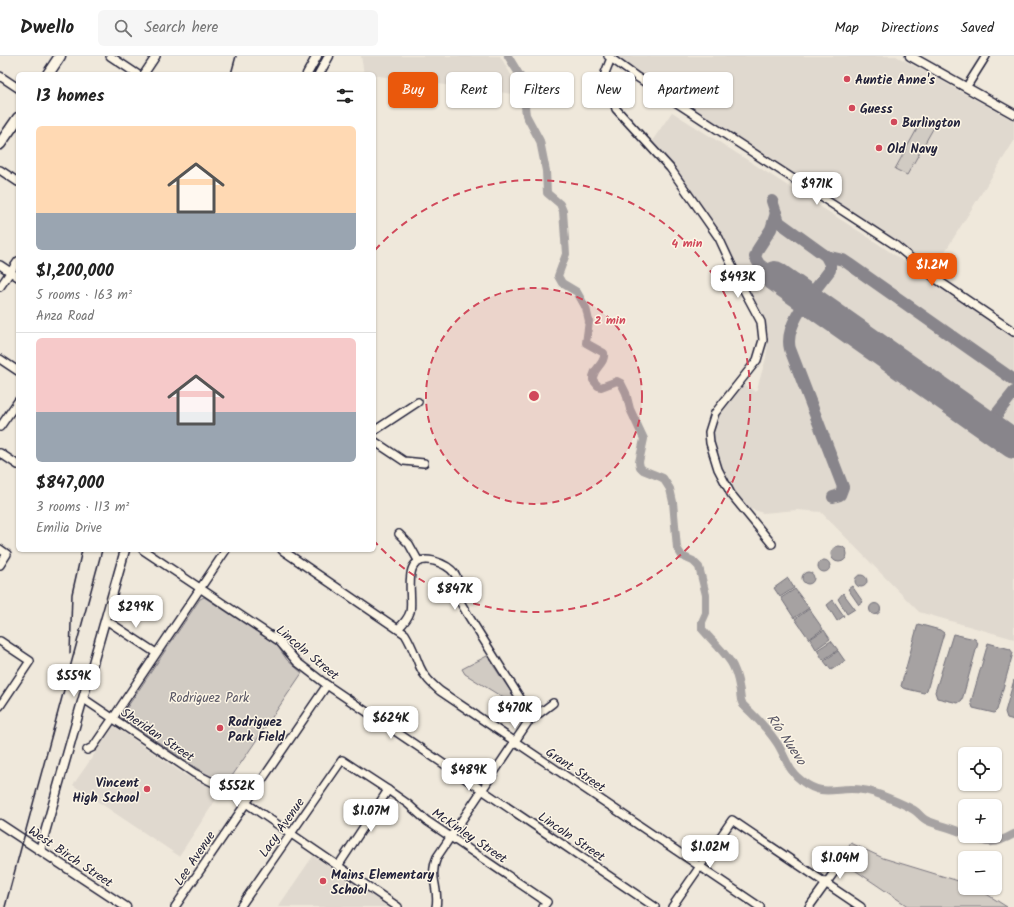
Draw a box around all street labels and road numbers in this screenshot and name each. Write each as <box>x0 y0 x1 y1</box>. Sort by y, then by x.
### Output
street label: Lincoln Street <box>271 620 344 687</box>
street label: Sheridan Street <box>116 703 199 768</box>
street label: Grant Street <box>541 742 610 799</box>
street label: Lacy Avenue <box>254 794 311 862</box>
street label: McKinley Street <box>427 803 512 870</box>
street label: Lincoln Street <box>533 807 610 868</box>
street label: West Birch Street <box>23 821 118 894</box>
street label: Lee Avenue <box>169 827 221 891</box>

